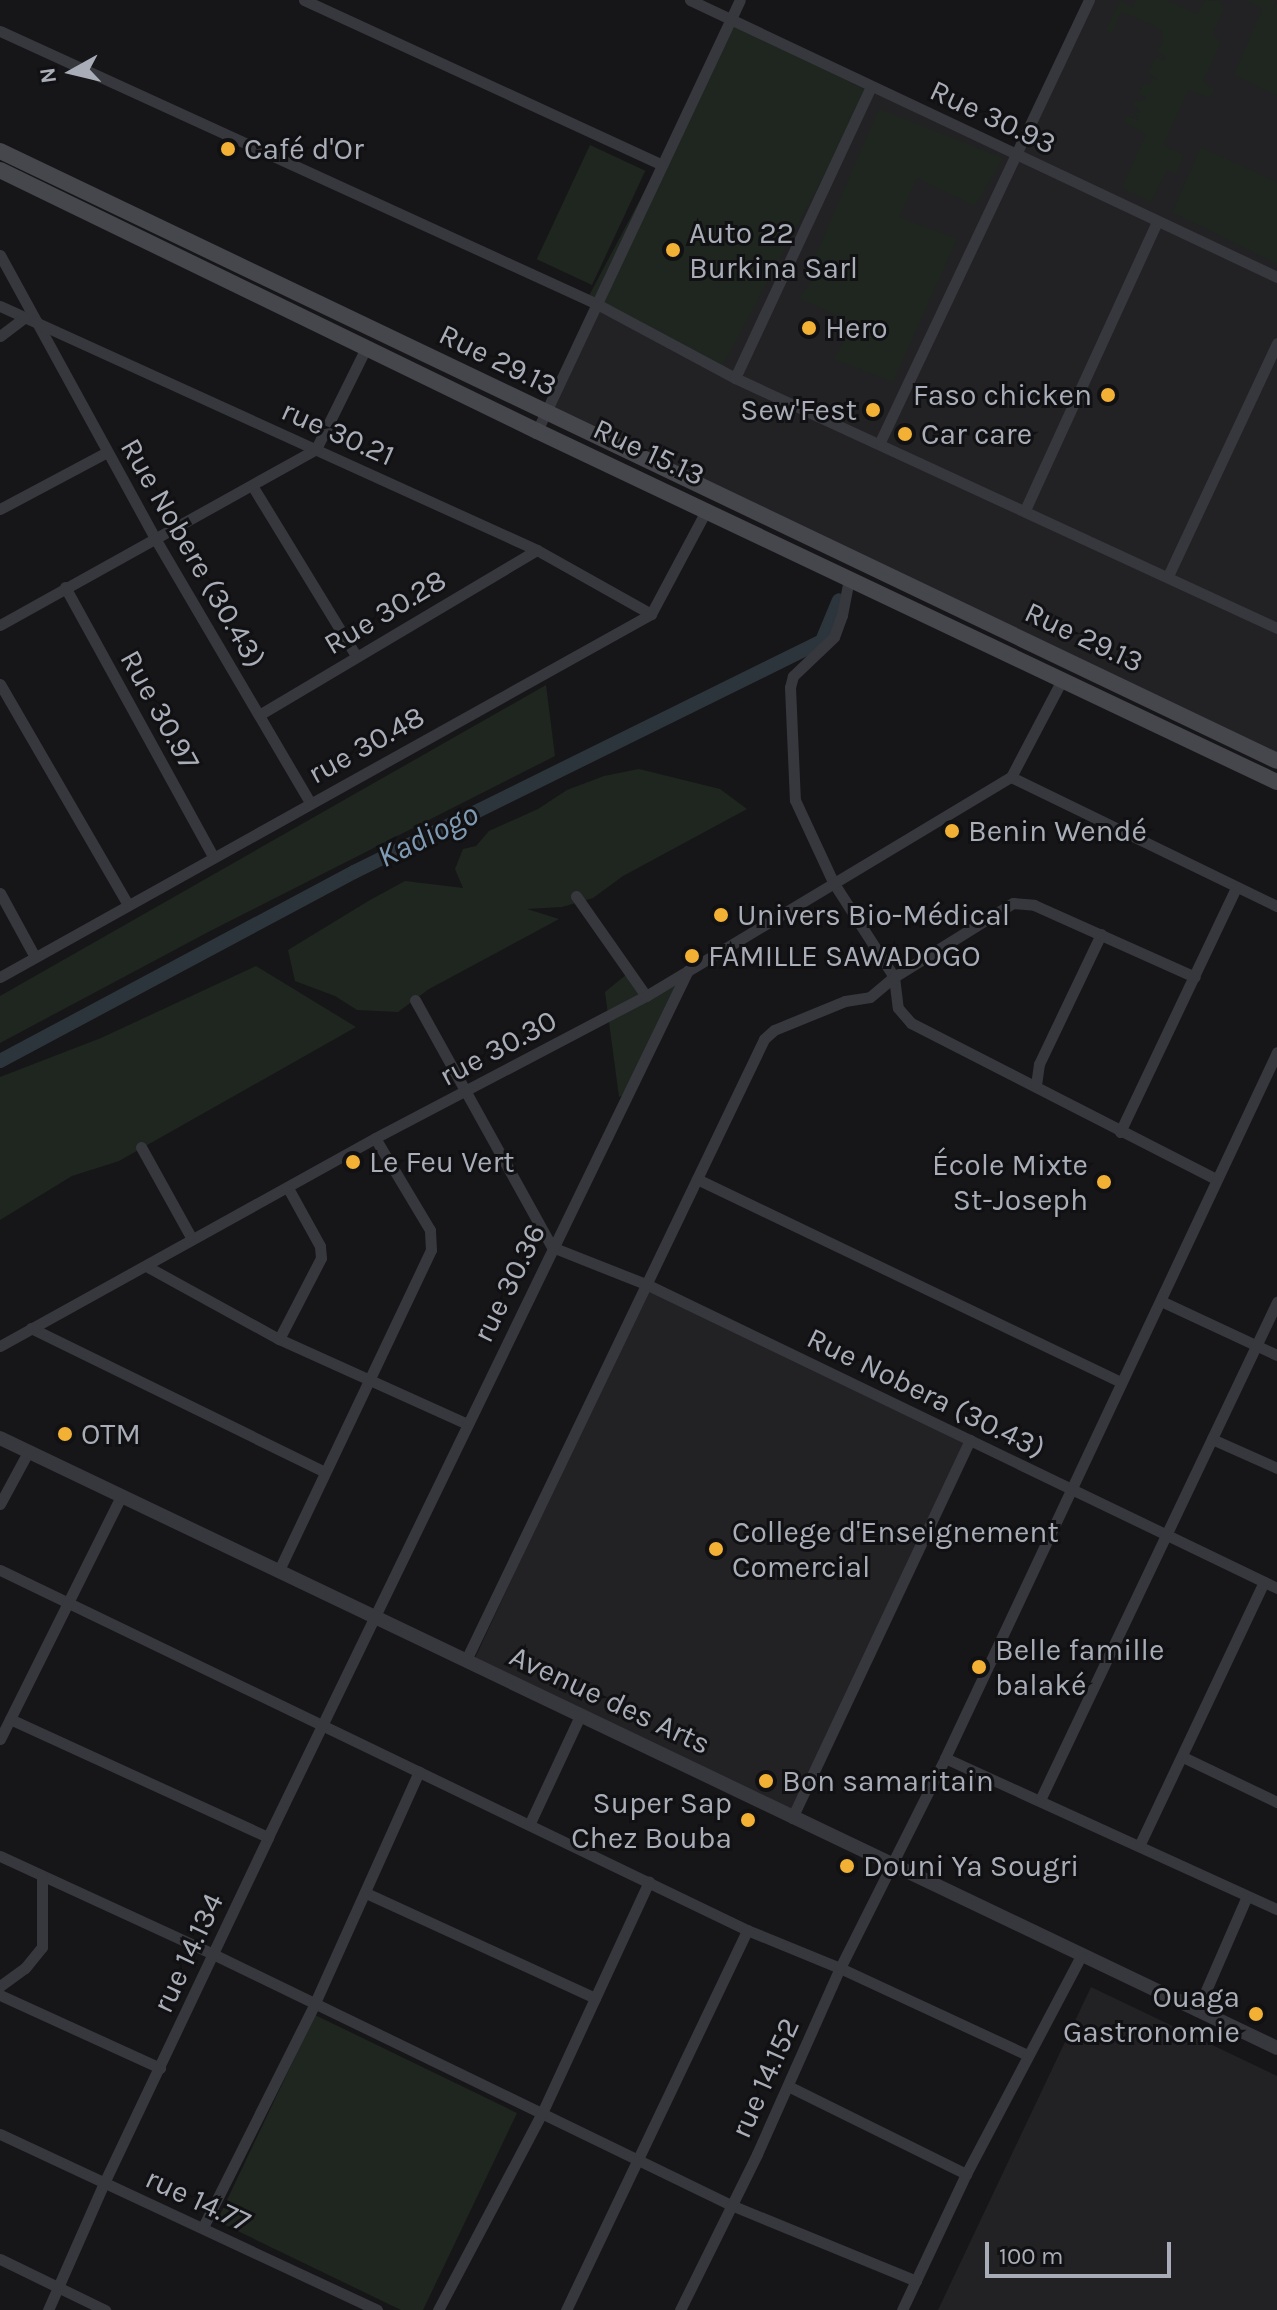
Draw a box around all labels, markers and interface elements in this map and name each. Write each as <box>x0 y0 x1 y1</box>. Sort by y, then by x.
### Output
north arrow <box>32 32 112 112</box>
text: N <box>34 66 62 85</box>
street label: Rue 30.93 <box>924 72 1062 162</box>
place label: Café d'Or <box>244 131 364 167</box>
marker: Café d'Or <box>219 140 237 158</box>
place label: Auto 22 Burkina Sarl <box>689 215 858 286</box>
marker: Auto 22 Burkina Sarl <box>664 241 682 259</box>
place label: Hero <box>825 310 888 346</box>
street label: Rue 29.13 <box>433 316 563 404</box>
marker: Hero <box>800 319 818 337</box>
place label: Faso chicken <box>913 377 1092 413</box>
marker: Faso chicken <box>1099 386 1117 404</box>
street label: rue 30.21 <box>276 392 400 474</box>
place label: Sew'Fest <box>740 392 857 428</box>
marker: Sew'Fest <box>864 401 882 419</box>
street label: Rue 15.13 <box>588 411 710 493</box>
place label: Car care <box>921 416 1032 452</box>
marker: Car care <box>896 425 914 443</box>
street label: Rue Nobere (30.43) <box>113 432 273 674</box>
street label: Rue 30.28 <box>318 562 452 662</box>
street label: Rue 29.13 <box>1019 594 1149 680</box>
street label: Rue 30.97 <box>112 644 208 776</box>
street label: rue 30.48 <box>301 698 431 792</box>
water label: Kadiogo <box>371 795 485 877</box>
place label: Benin Wendé <box>968 813 1147 849</box>
marker: Benin Wendé <box>943 822 961 840</box>
place label: Univers Bio-Médical <box>737 897 1010 933</box>
marker: Univers Bio-Médical <box>712 906 730 924</box>
place label: FAMILLE SAWADOGO <box>708 938 981 974</box>
marker: FAMILLE SAWADOGO <box>683 947 701 965</box>
street label: rue 30.30 <box>433 1002 563 1094</box>
place label: Le Feu Vert <box>369 1144 515 1180</box>
place label: École Mixte St-Joseph <box>932 1147 1088 1218</box>
marker: Le Feu Vert <box>344 1153 362 1171</box>
marker: École Mixte St-Joseph <box>1095 1173 1113 1191</box>
street label: rue 30.36 <box>465 1218 553 1348</box>
street label: Rue Nobera (30.43) <box>801 1320 1051 1466</box>
place label: OTM <box>81 1416 141 1452</box>
marker: OTM <box>56 1425 74 1443</box>
place label: College d'Enseignement Comercial <box>732 1514 1059 1584</box>
marker: College d'Enseignement Comercial <box>707 1540 725 1558</box>
place label: Belle famille balaké <box>995 1632 1164 1702</box>
street label: Avenue des Arts <box>504 1638 716 1762</box>
marker: Belle famille balaké <box>970 1658 988 1676</box>
place label: Bon samaritain <box>782 1763 994 1799</box>
marker: Bon samaritain <box>757 1772 775 1790</box>
place label: Super Sap Chez Bouba <box>571 1785 732 1856</box>
marker: Super Sap Chez Bouba <box>739 1811 757 1829</box>
place label: Douni Ya Sougri <box>863 1848 1079 1884</box>
marker: Douni Ya Sougri <box>838 1857 856 1875</box>
street label: rue 14.134 <box>145 1887 231 2019</box>
place label: Ouaga Gastronomie <box>1063 1979 1240 2050</box>
marker: Ouaga Gastronomie <box>1247 2005 1265 2023</box>
street label: rue 14.152 <box>723 2012 807 2144</box>
street label: rue 14.77 <box>140 2160 256 2240</box>
scale bar <box>989 2226 1175 2276</box>
text: 100 m <box>999 2242 1064 2270</box>

